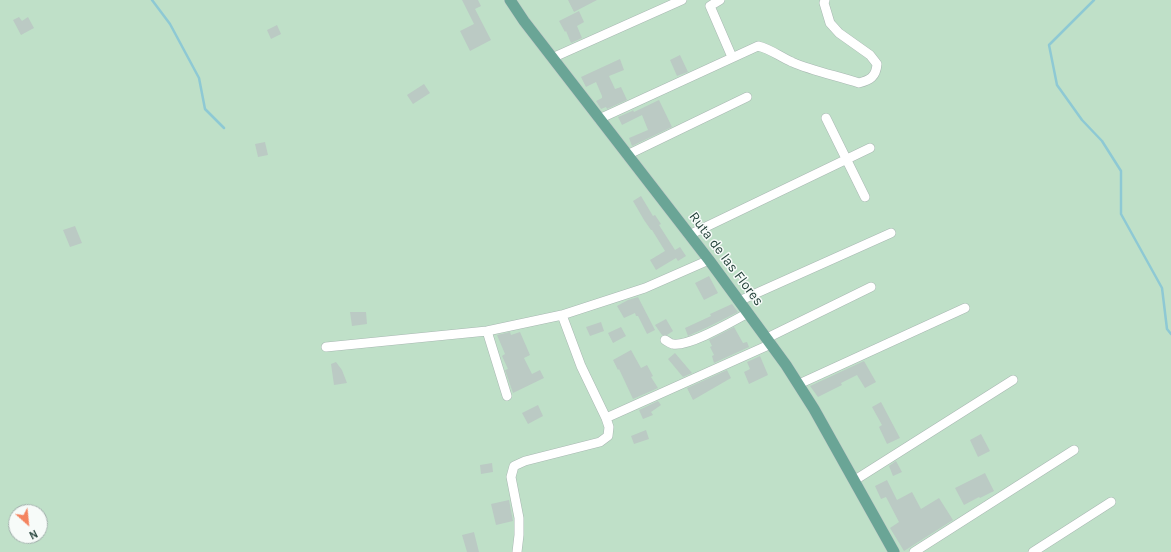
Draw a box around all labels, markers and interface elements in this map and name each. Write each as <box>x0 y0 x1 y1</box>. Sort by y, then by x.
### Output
street label: Ruta de las Flores <box>685 209 767 309</box>
north arrow <box>8 504 48 544</box>
text: N <box>27 527 40 542</box>

